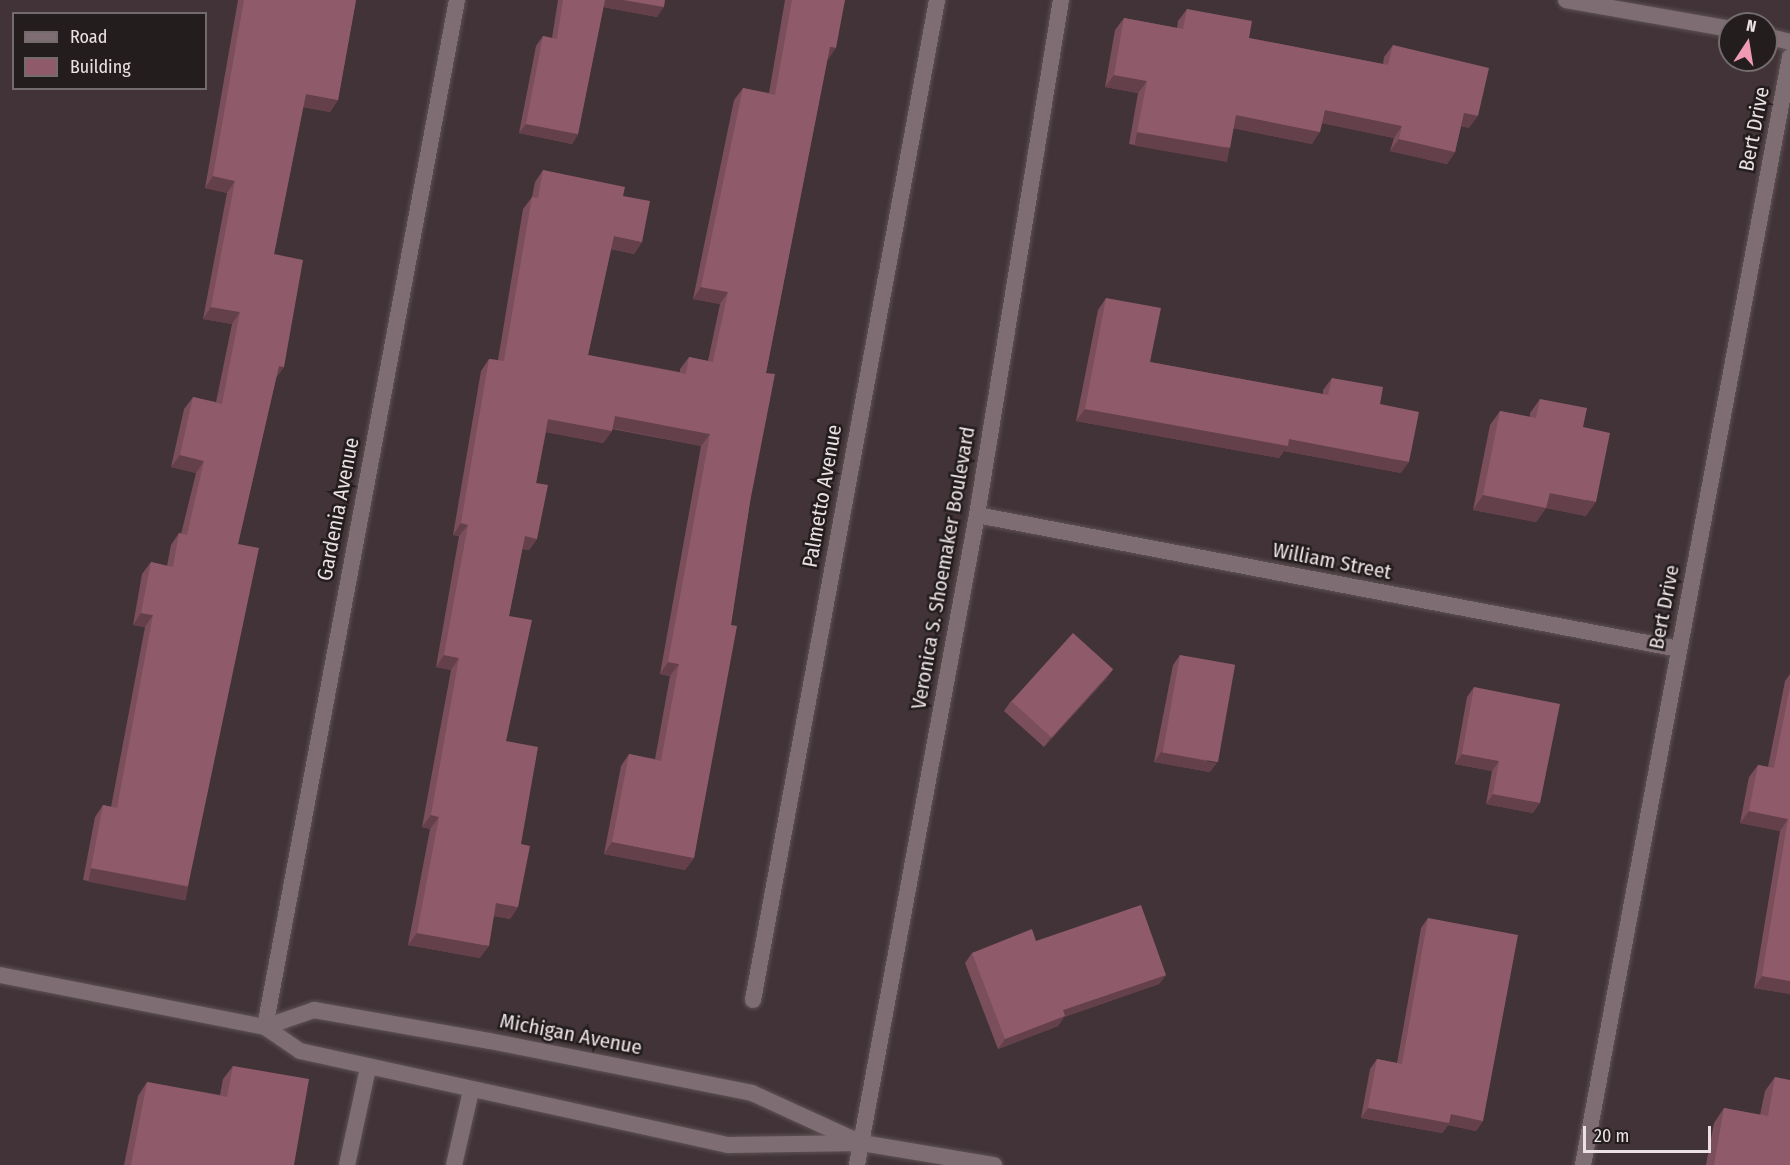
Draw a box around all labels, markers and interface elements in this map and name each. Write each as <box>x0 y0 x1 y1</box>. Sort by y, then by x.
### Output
legend <box>12 12 207 90</box>
north arrow <box>1718 12 1778 72</box>
text: N <box>1745 16 1758 36</box>
text: Road <box>70 26 107 48</box>
text: Building <box>70 56 131 78</box>
street label: Bert Drive <box>1733 85 1775 173</box>
street label: Palmetto Avenue <box>797 423 847 569</box>
street label: Veronica S. Shoemaker Boulevard <box>906 425 980 711</box>
street label: Gardenia Avenue <box>312 435 364 583</box>
street label: William Street <box>1270 537 1394 585</box>
street label: Bert Drive <box>1643 563 1685 651</box>
street label: Michigan Avenue <box>498 1008 644 1060</box>
scale bar <box>1586 1114 1714 1152</box>
text: 20 m <box>1594 1125 1629 1147</box>

